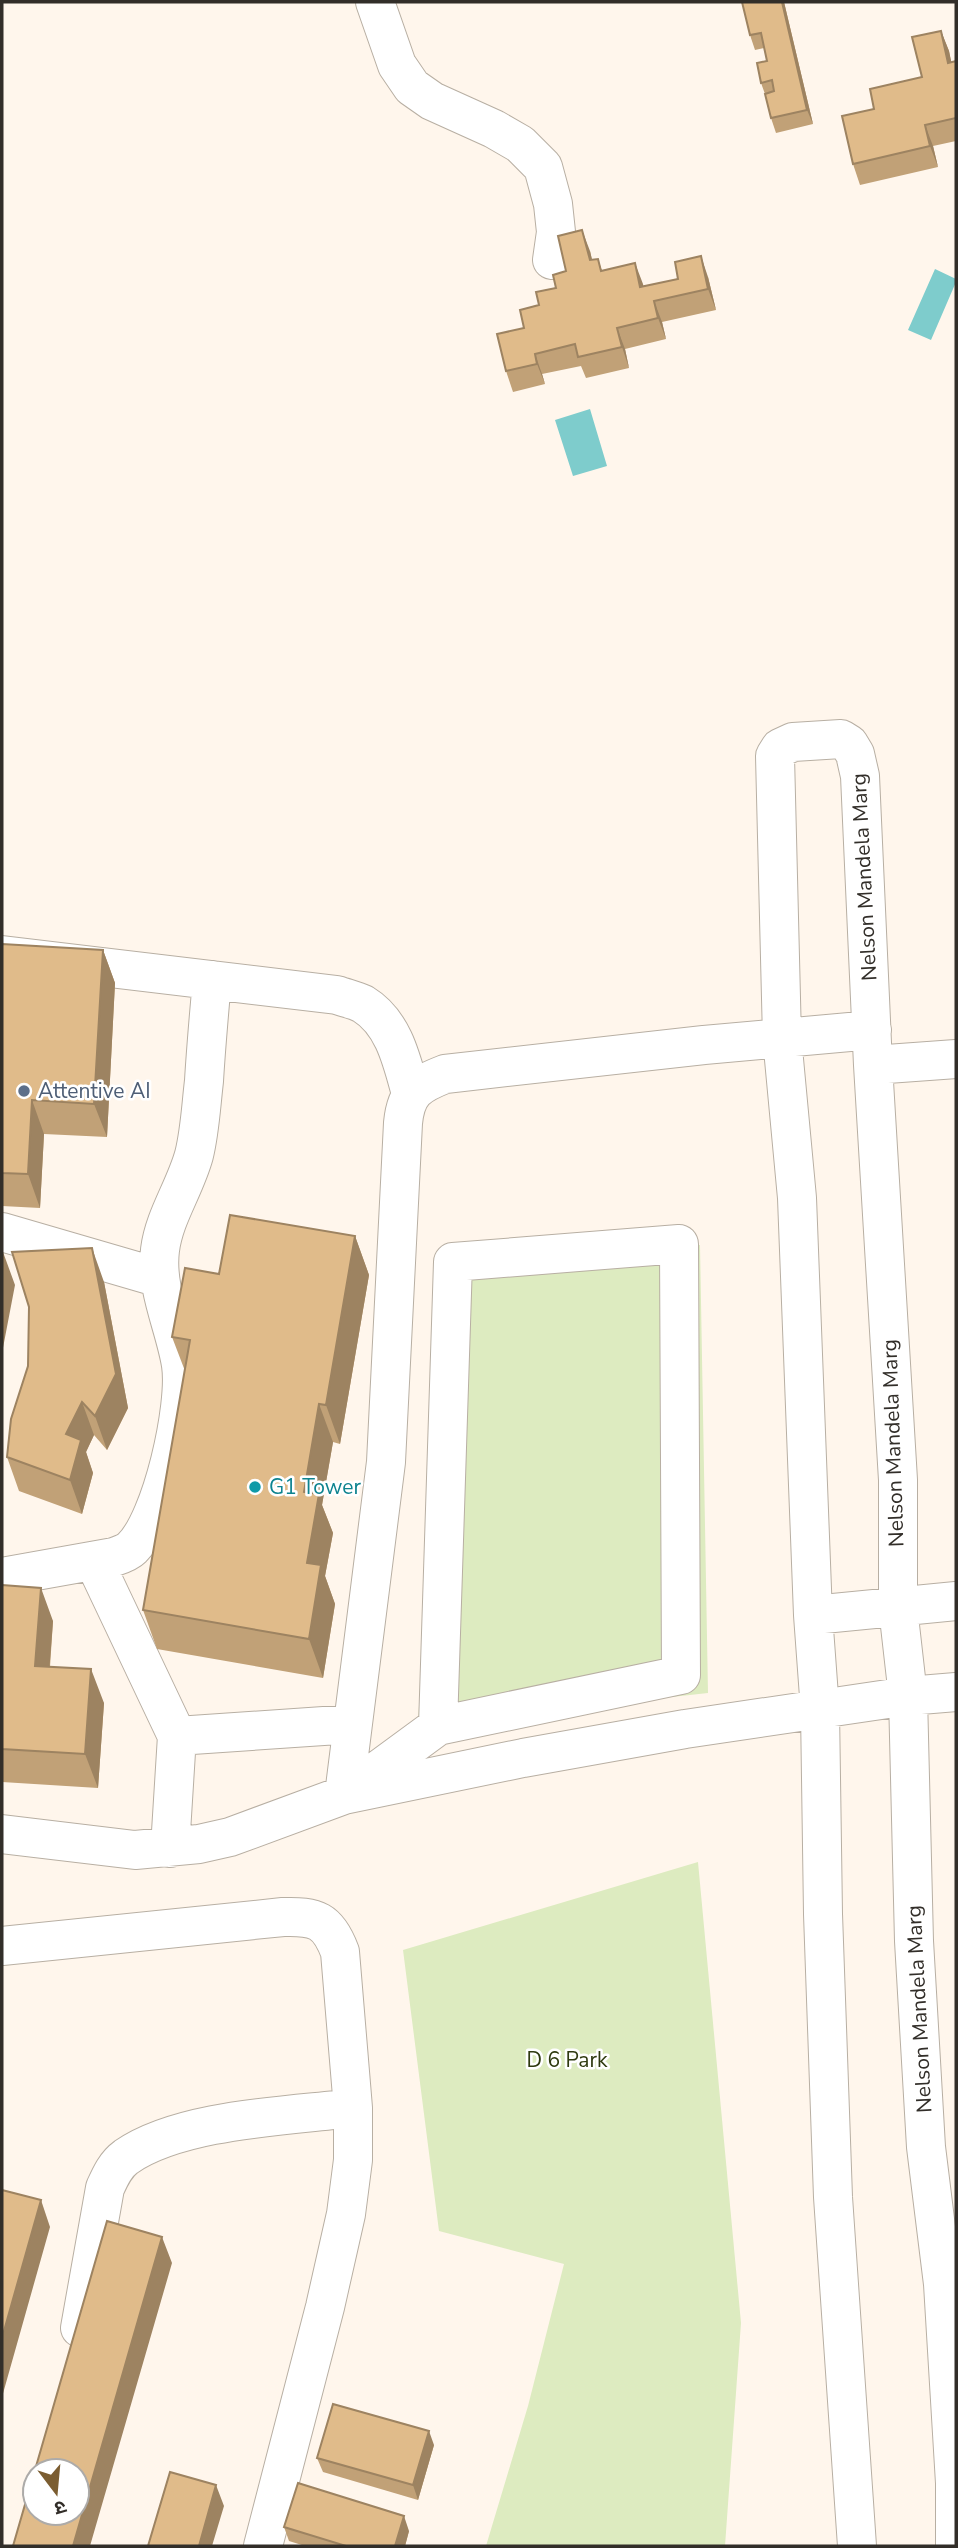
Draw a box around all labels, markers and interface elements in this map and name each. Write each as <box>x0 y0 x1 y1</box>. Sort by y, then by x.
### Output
street label: Nelson Mandela Marg <box>845 772 883 982</box>
place label: Attentive AI <box>38 1077 151 1105</box>
marker: Attentive AI <box>16 1083 32 1099</box>
street label: Nelson Mandela Marg <box>875 1339 911 1547</box>
place label: G1 Tower <box>269 1473 361 1501</box>
marker: G1 Tower <box>247 1479 263 1495</box>
street label: Nelson Mandela Marg <box>900 1904 938 2114</box>
park label: D 6 Park <box>527 2046 608 2074</box>
north arrow <box>21 2457 91 2527</box>
text: उ <box>51 2493 69 2522</box>

